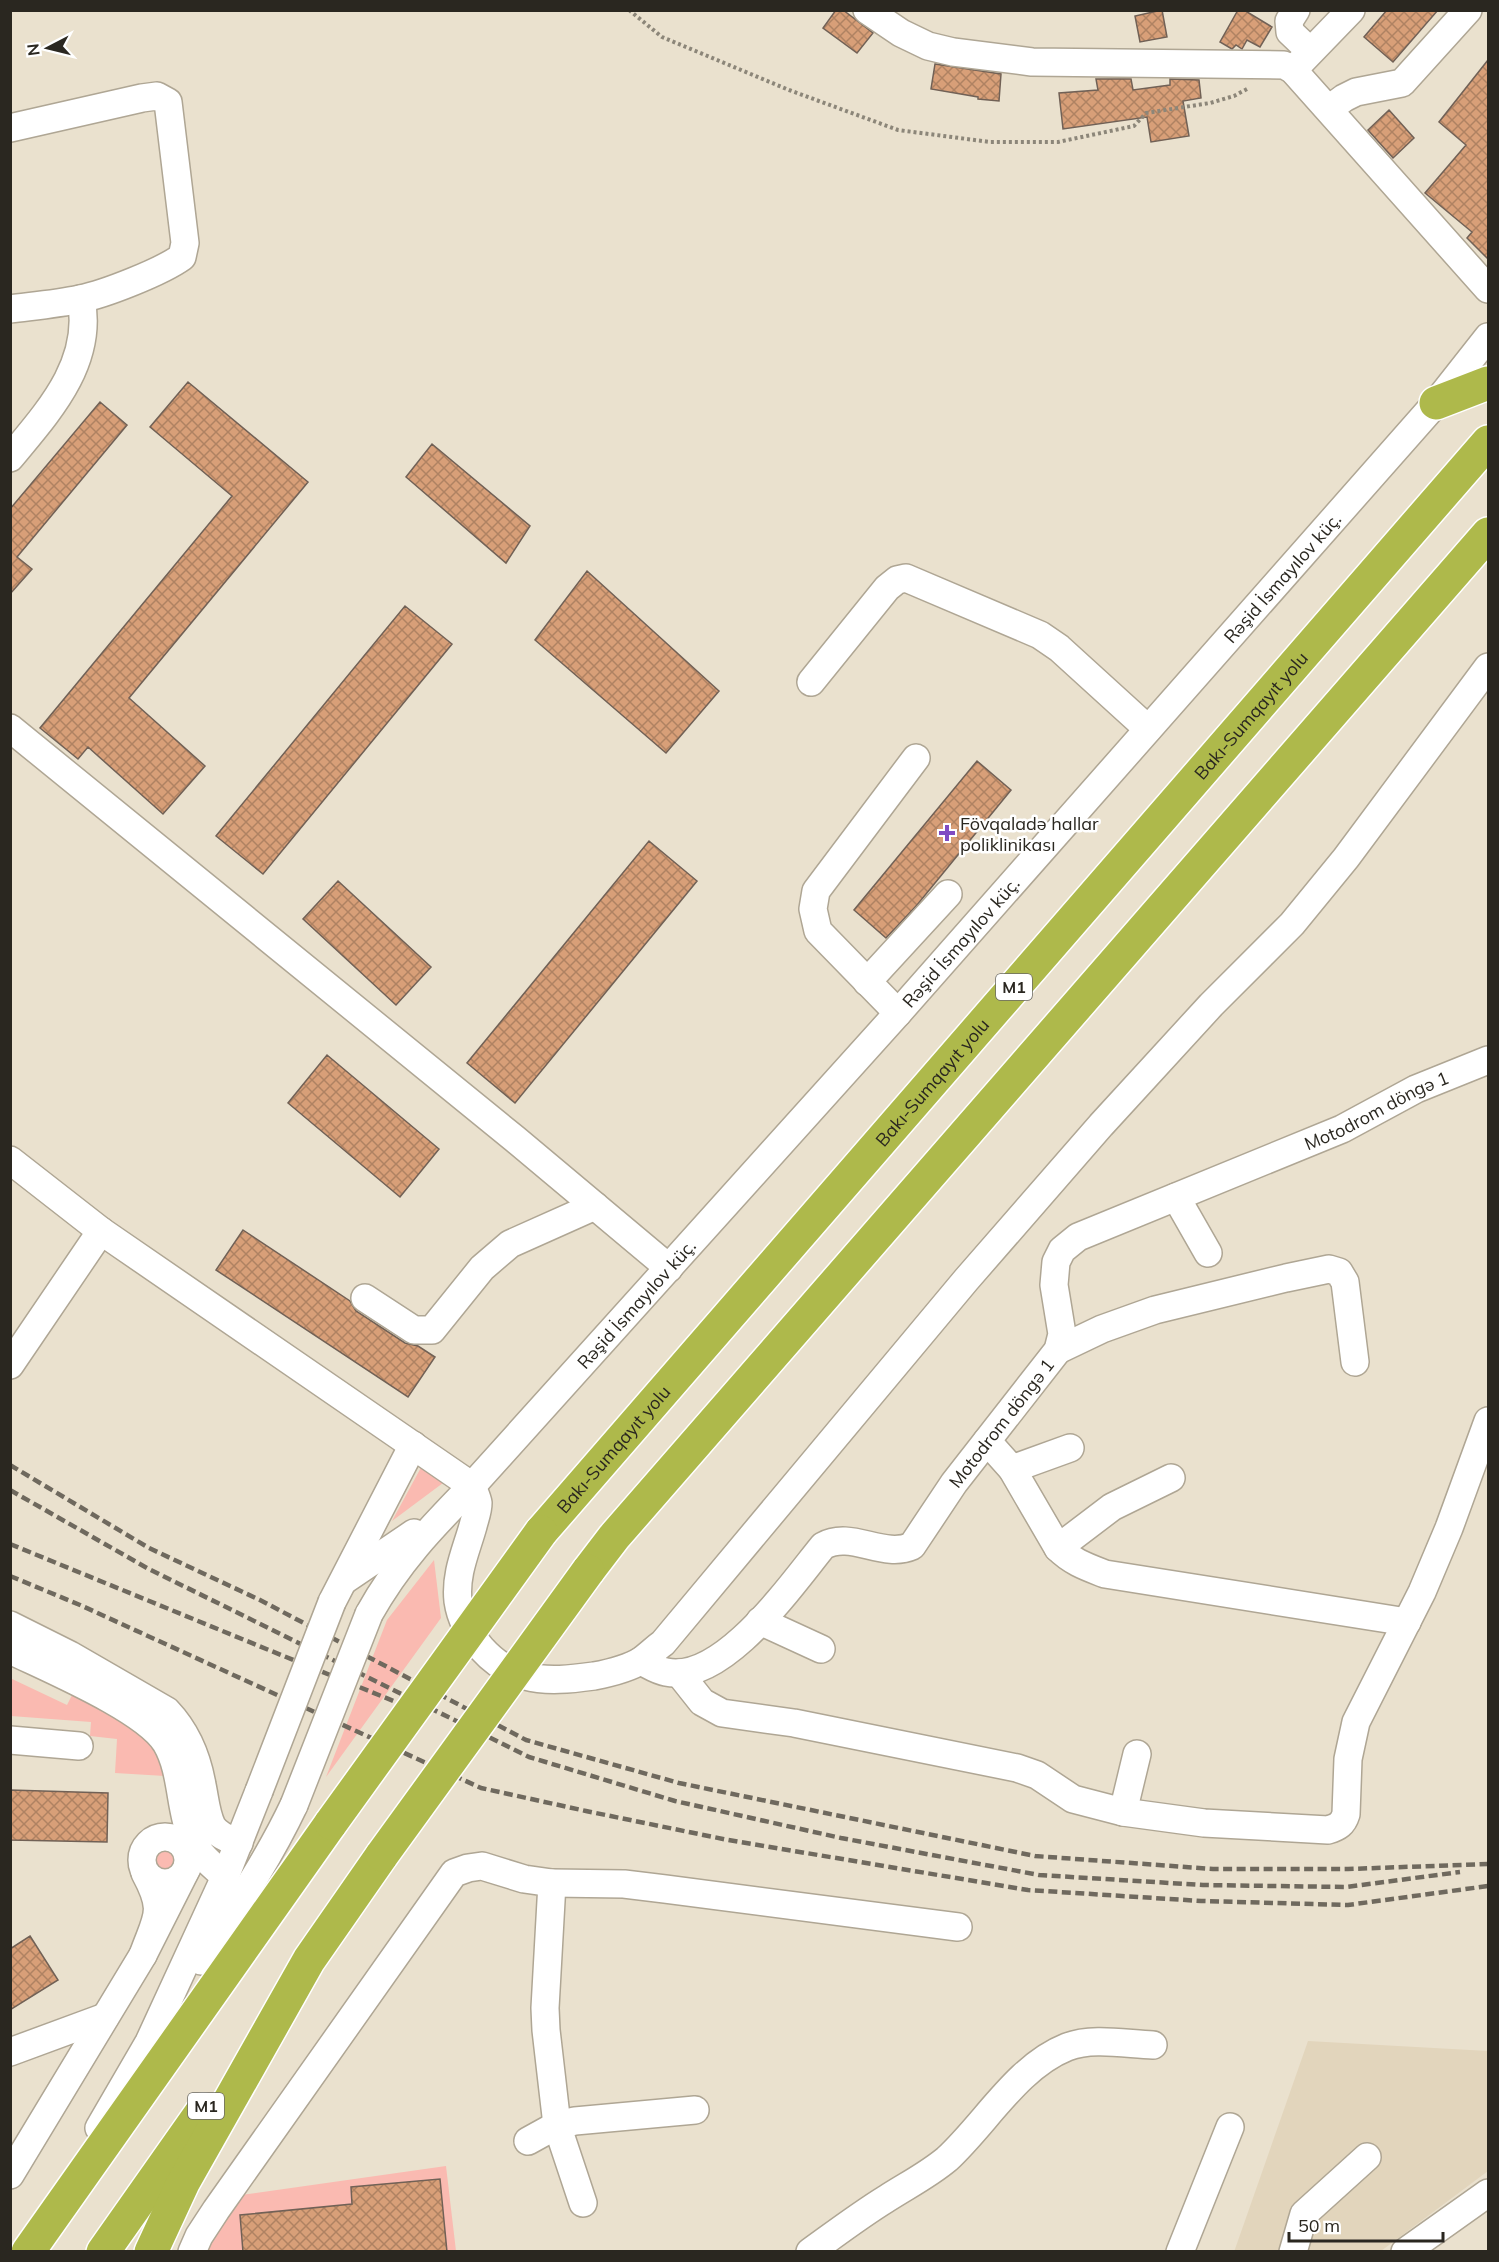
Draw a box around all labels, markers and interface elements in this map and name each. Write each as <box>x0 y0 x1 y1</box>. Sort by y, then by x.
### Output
north arrow <box>18 18 78 78</box>
text: N <box>22 43 44 57</box>
street label: Rəşid İsmayılov küç. <box>1218 508 1346 648</box>
street label: Bakı-Sumqayıt yolu <box>1189 646 1313 784</box>
place label: Fövqaladə hallar poliklinikası <box>960 812 1099 856</box>
marker: Fövqaladə hallar poliklinikası <box>938 824 956 842</box>
street label: Rəşid İsmayılov küç. <box>897 872 1024 1012</box>
road number: M1 <box>996 974 1032 1000</box>
street label: Bakı-Sumqayıt yolu <box>870 1013 994 1151</box>
street label: Motodrom döngə 1 <box>1301 1066 1452 1155</box>
street label: Rəşid İsmayılov küç. <box>572 1234 700 1373</box>
street label: Motodrom döngə 1 <box>943 1353 1059 1492</box>
street label: Bakı-Sumqayıt yolu <box>551 1380 675 1518</box>
road number: M1 <box>188 2093 224 2119</box>
scale bar <box>1289 2205 1444 2243</box>
text: 50 m <box>1298 2214 1340 2237</box>

